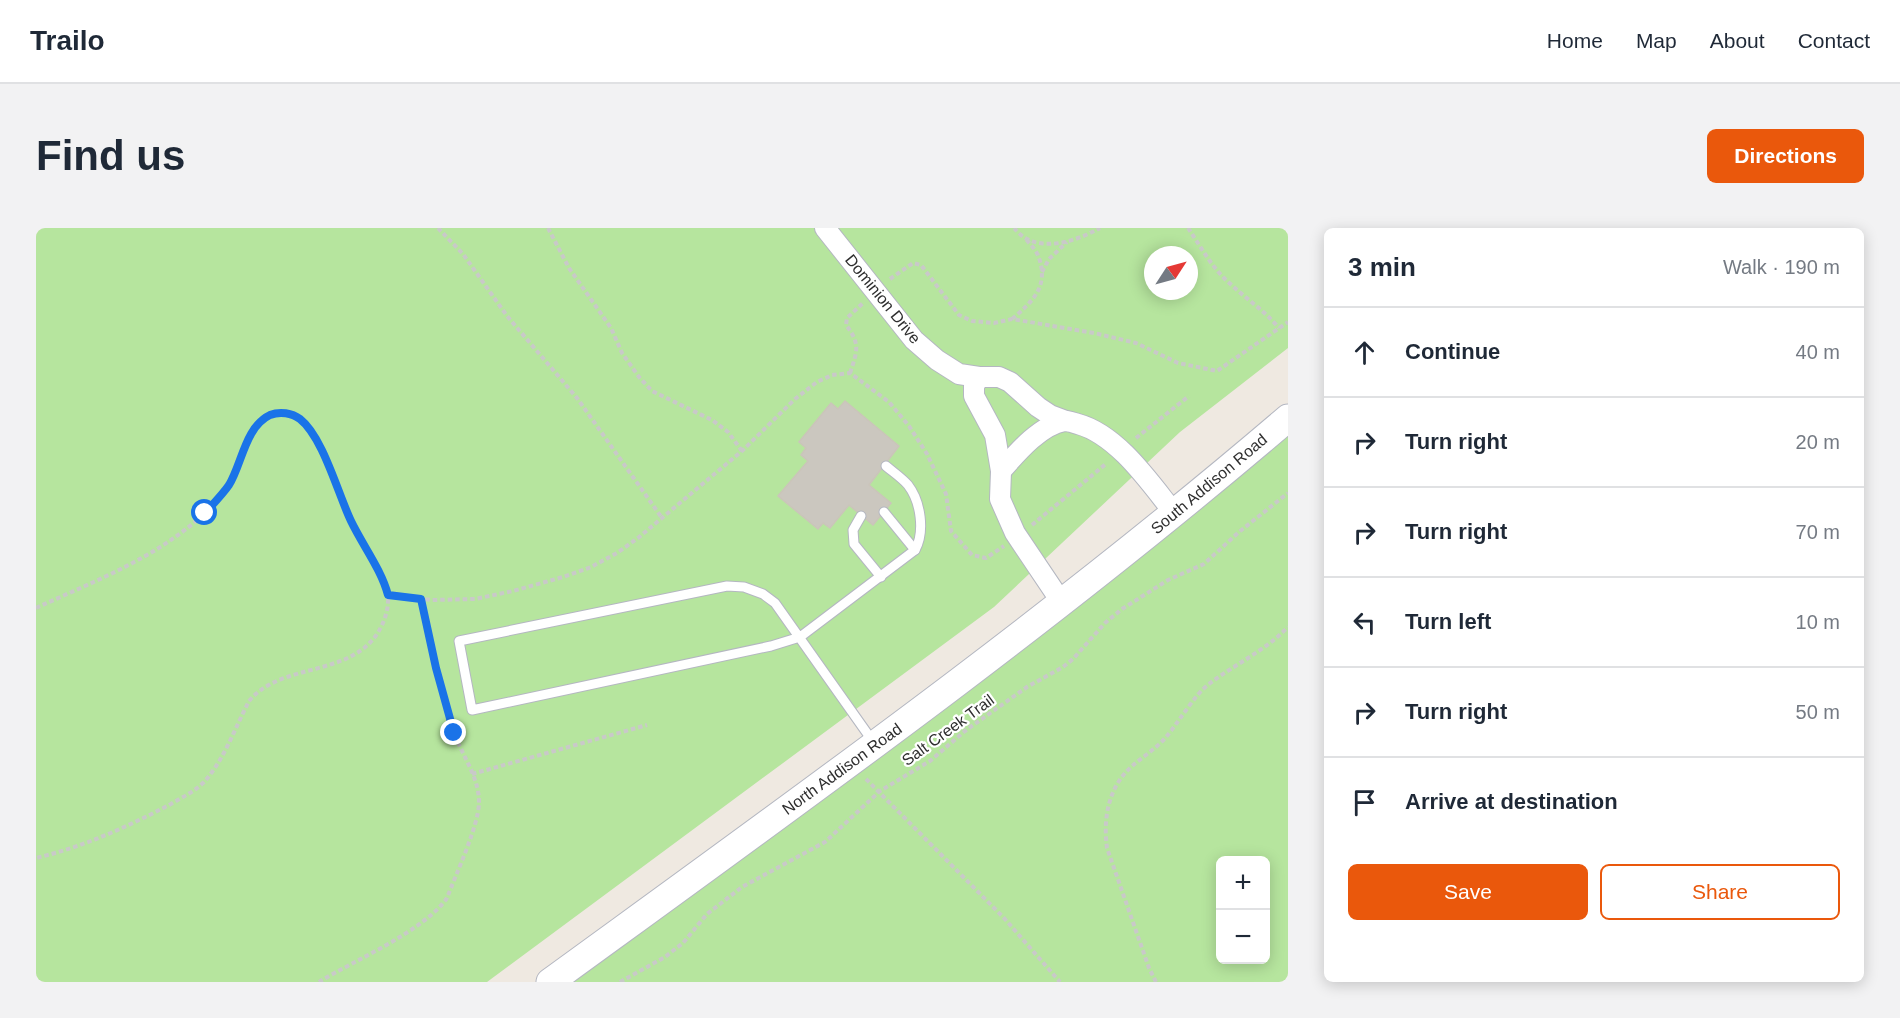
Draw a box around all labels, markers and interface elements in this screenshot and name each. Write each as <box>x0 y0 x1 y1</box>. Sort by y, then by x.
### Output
text: Trailo <box>30 25 105 56</box>
text: Home <box>1547 29 1603 52</box>
text: Map <box>1636 29 1677 52</box>
text: About <box>1710 29 1765 52</box>
text: Contact <box>1798 29 1870 52</box>
button: Directions <box>1707 129 1864 183</box>
text: Find us <box>36 132 185 179</box>
north arrow <box>1144 246 1198 300</box>
street label: Dominion Drive <box>842 251 924 347</box>
text: 3 min <box>1348 252 1416 282</box>
text: Walk · 190 m <box>1723 256 1840 278</box>
icon: ahead <box>1348 336 1381 369</box>
text: Continue <box>1405 339 1500 364</box>
text: 40 m <box>1796 341 1840 363</box>
icon: right <box>1348 426 1381 459</box>
text: Turn right <box>1405 429 1507 454</box>
street label: South Addison Road <box>1148 431 1270 537</box>
text: 20 m <box>1796 431 1840 453</box>
route start <box>191 499 217 525</box>
icon: right <box>1348 516 1381 549</box>
text: Turn right <box>1405 519 1507 544</box>
text: 70 m <box>1796 521 1840 543</box>
icon: left <box>1348 606 1381 639</box>
text: Turn left <box>1405 609 1491 634</box>
text: 10 m <box>1796 611 1840 633</box>
street label: Salt Creek Trail <box>899 691 997 769</box>
icon: right <box>1348 696 1381 729</box>
text: Turn right <box>1405 699 1507 724</box>
text: 50 m <box>1796 701 1840 723</box>
route end <box>440 719 466 745</box>
street label: North Addison Road <box>779 720 905 818</box>
icon: arrive <box>1348 786 1381 819</box>
text: Arrive at destination <box>1405 789 1618 814</box>
map controls <box>1216 856 1270 964</box>
button: + <box>1216 856 1270 910</box>
button: Save <box>1348 864 1588 920</box>
button: Share <box>1600 864 1840 920</box>
button: − <box>1216 910 1270 964</box>

